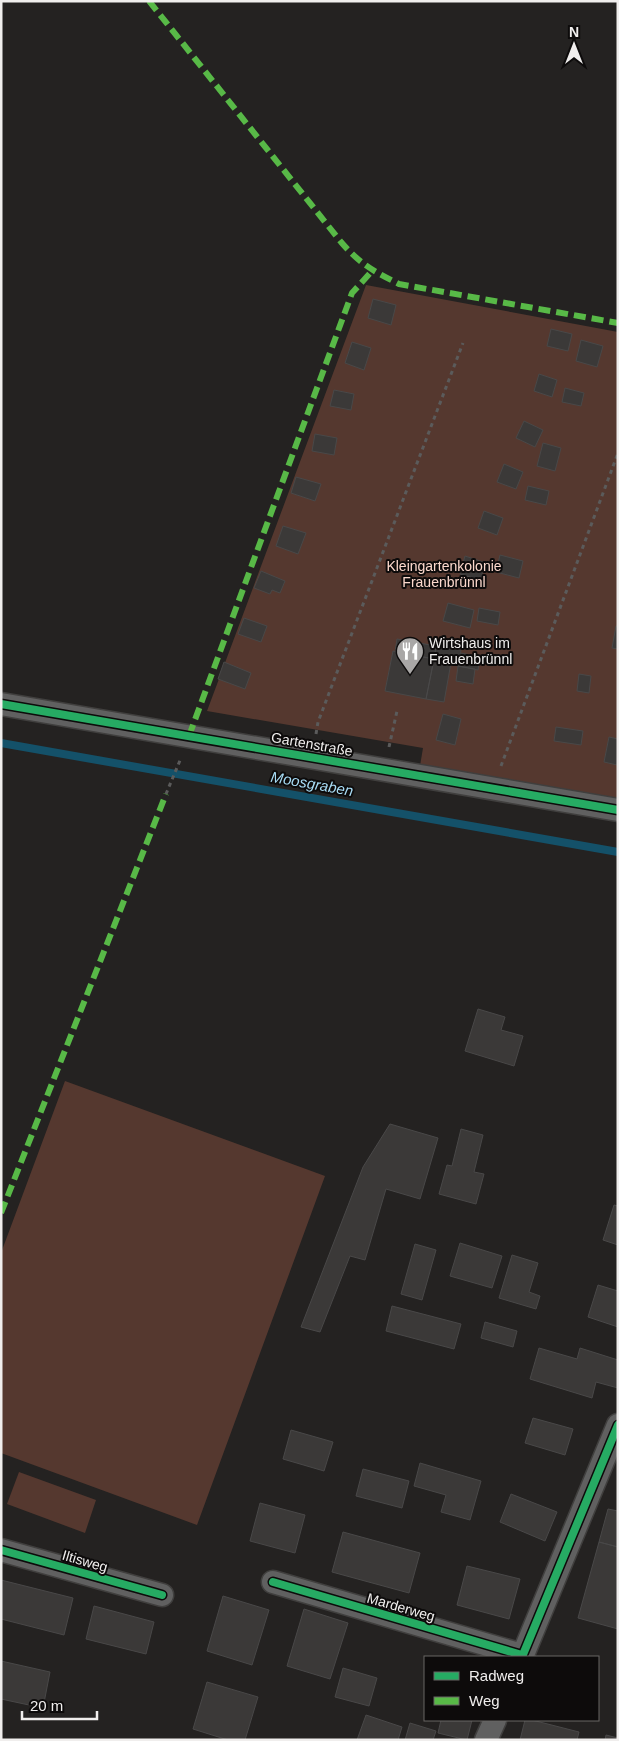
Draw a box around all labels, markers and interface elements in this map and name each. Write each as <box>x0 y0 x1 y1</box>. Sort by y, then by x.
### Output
north arrow <box>549 20 599 70</box>
text: N <box>569 24 579 40</box>
park label: Kleingartenkolonie Frauenbrünnl <box>386 558 502 590</box>
place label: Wirtshaus im Frauenbrünnl <box>429 635 512 667</box>
restaurant icon: Wirtshaus im Frauenbrünnl <box>395 636 425 675</box>
street label: Gartenstraße <box>270 729 354 759</box>
water label: Moosgraben <box>270 768 355 799</box>
street label: Iltisweg <box>60 1547 110 1575</box>
street label: Marderweg <box>365 1590 437 1624</box>
legend <box>424 1656 599 1721</box>
text: Radweg <box>469 1667 524 1684</box>
scale bar <box>22 1688 98 1720</box>
text: Weg <box>469 1692 500 1709</box>
text: 20 m <box>30 1697 63 1714</box>

